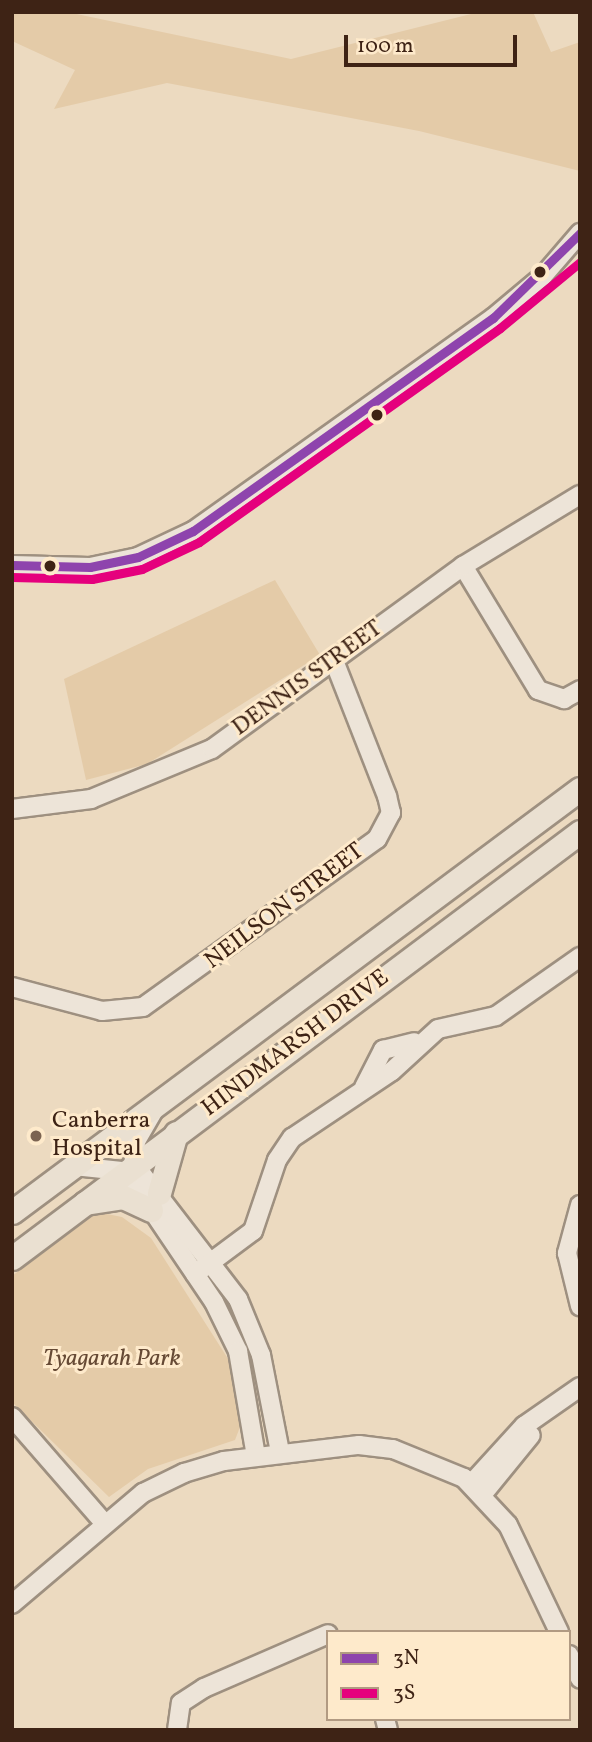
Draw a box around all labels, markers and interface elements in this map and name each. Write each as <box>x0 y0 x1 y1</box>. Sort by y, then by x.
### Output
scale bar <box>347 21 520 65</box>
text: 100 m <box>357 32 414 61</box>
unlabelled marker <box>533 265 547 279</box>
unlabelled marker <box>370 408 384 422</box>
unlabelled marker <box>43 559 57 573</box>
street label: DENNIS STREET <box>227 615 389 743</box>
street label: NEILSON STREET <box>200 838 370 976</box>
street label: HINDMARSH DRIVE <box>197 964 395 1124</box>
place label: Canberra Hospital <box>52 1108 151 1164</box>
marker: Canberra Hospital <box>26 1126 46 1146</box>
park label: Tyagarah Park <box>43 1346 181 1374</box>
legend <box>326 1630 571 1721</box>
text: 3N <box>393 1644 419 1673</box>
text: 3S <box>393 1679 415 1708</box>

